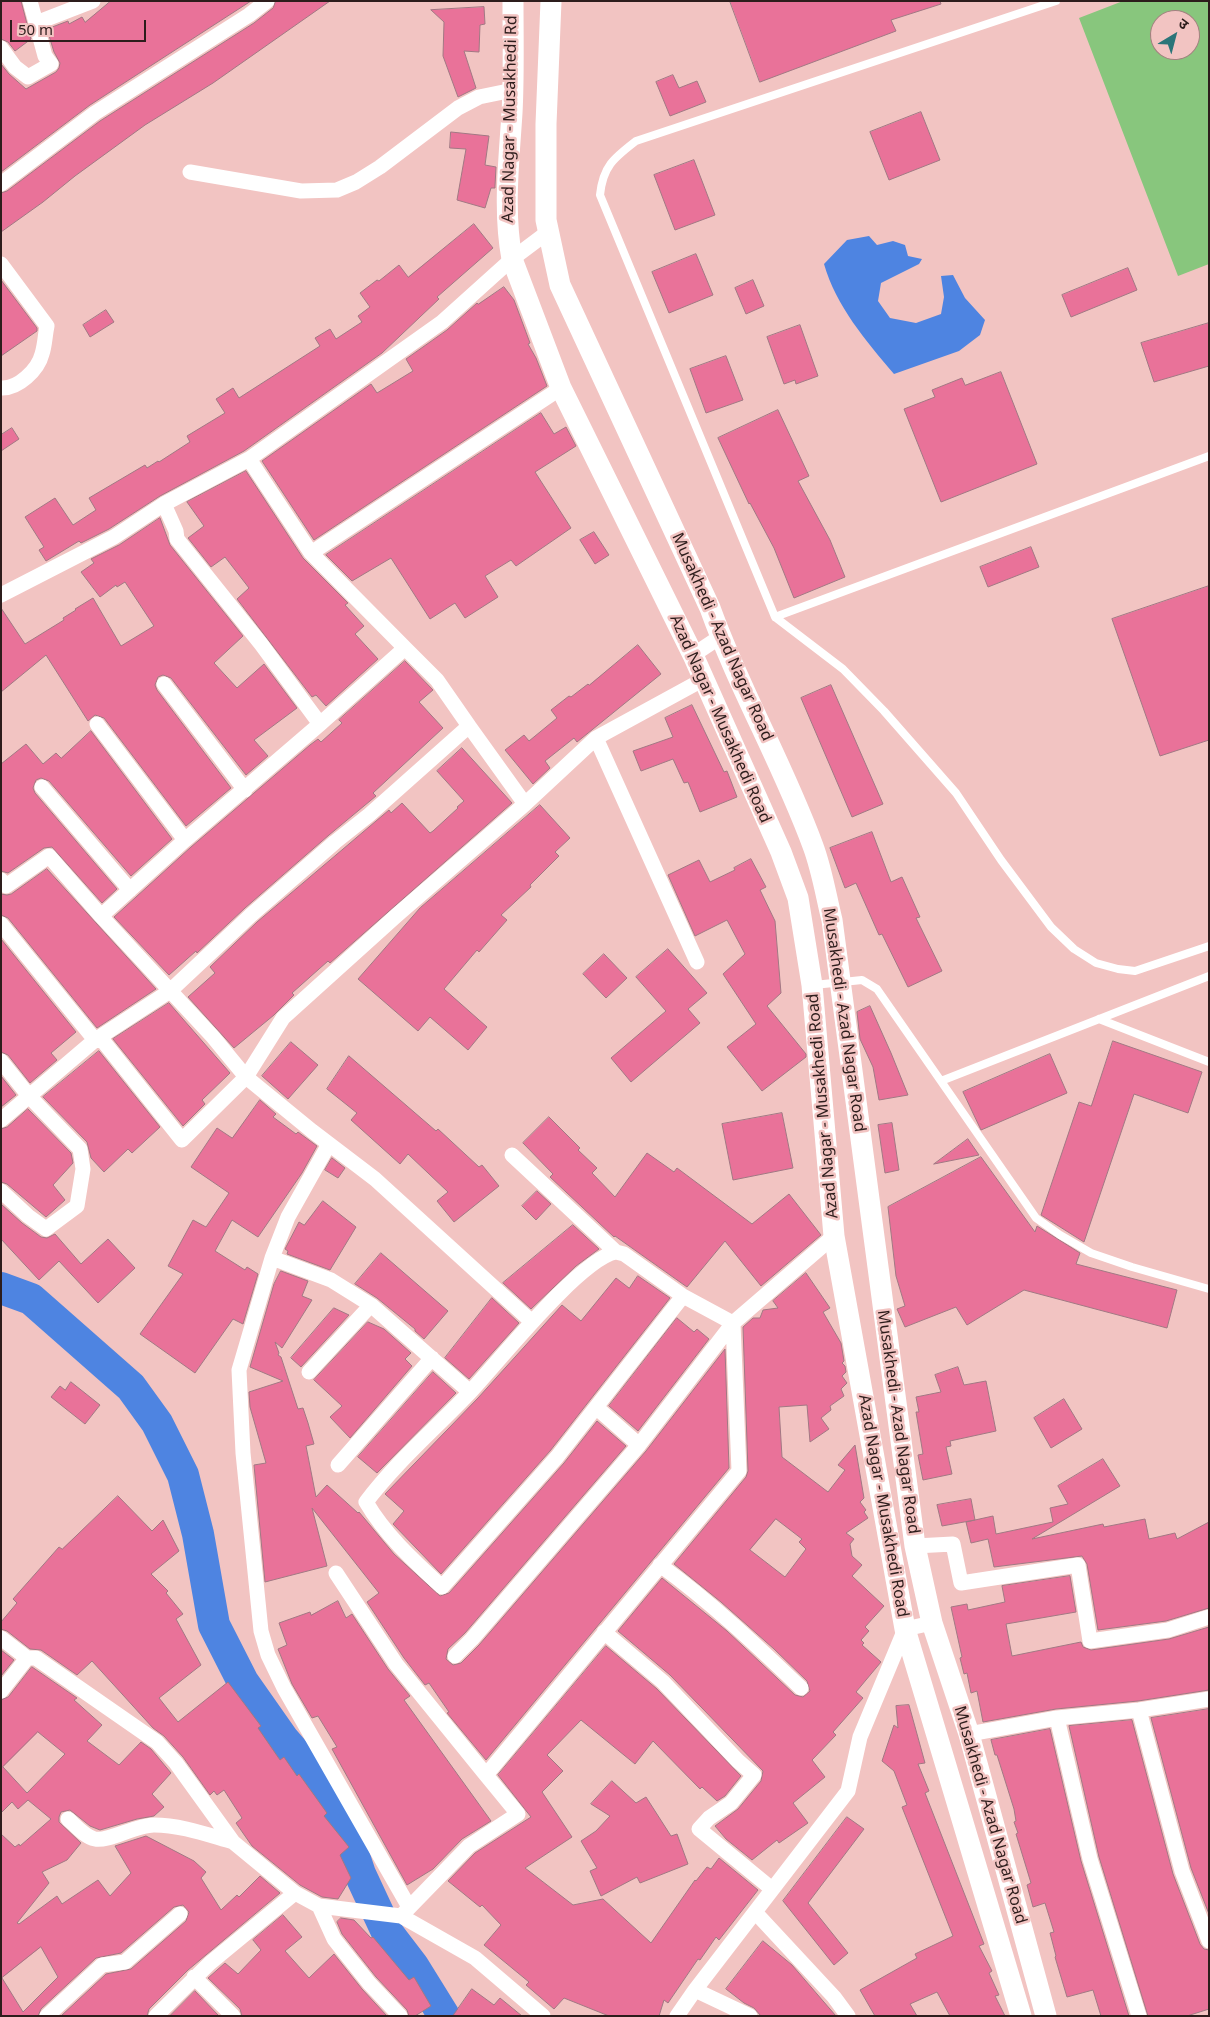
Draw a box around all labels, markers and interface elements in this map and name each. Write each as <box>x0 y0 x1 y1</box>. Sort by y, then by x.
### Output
scale bar <box>12 10 149 42</box>
north arrow <box>1150 10 1200 60</box>
text: उ <box>1175 13 1193 33</box>
street label: Azad Nagar - Musakhedi Rd <box>499 15 521 223</box>
text: 50 m <box>18 19 53 39</box>
street label: Musakhedi - Azad Nagar Road <box>667 530 777 744</box>
street label: Azad Nagar - Musakhedi Road <box>665 612 775 826</box>
street label: Musakhedi - Azad Nagar Road <box>819 907 869 1133</box>
street label: Azad Nagar - Musakhedi Road <box>804 993 842 1219</box>
street label: Musakhedi - Azad Nagar Road <box>873 1309 923 1535</box>
street label: Azad Nagar - Musakhedi Road <box>854 1393 912 1619</box>
street label: Musakhedi - Azad Nagar Road <box>950 1704 1030 1926</box>

